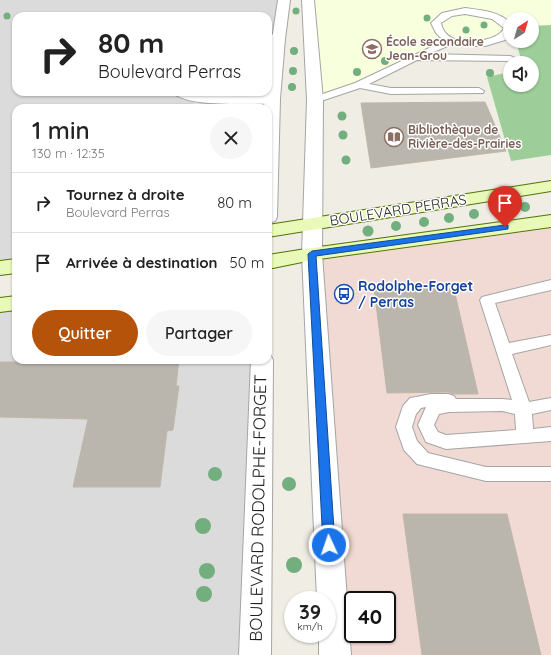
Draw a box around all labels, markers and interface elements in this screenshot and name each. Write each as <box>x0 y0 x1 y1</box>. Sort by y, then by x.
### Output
north arrow <box>503 12 539 48</box>
map controls <box>503 12 539 92</box>
text: 80 m <box>98 25 164 60</box>
icon: right <box>32 28 84 80</box>
place label: École secondaire Jean-Grou <box>386 34 484 63</box>
school or university icon: École secondaire Jean-Grou <box>361 38 383 60</box>
button: sound <box>503 56 539 92</box>
text: Boulevard Perras <box>98 60 241 83</box>
text: 1 min <box>32 115 90 145</box>
button: close <box>210 117 252 159</box>
place label: Bibliothèque de Rivière-des-Prairies <box>408 122 521 151</box>
library icon: Bibliothèque de Rivière-des-Prairies <box>383 126 405 148</box>
text: 130 m · 12:35 <box>32 145 105 161</box>
text: Tournez à droite <box>66 185 185 204</box>
pin <box>488 186 522 227</box>
street label: BOULEVARD PERRAS <box>328 190 468 230</box>
icon: right <box>32 192 54 214</box>
icon: arrive <box>494 192 516 214</box>
text: 80 m <box>217 193 252 212</box>
text: Boulevard Perras <box>66 204 170 220</box>
icon: arrive <box>32 252 54 274</box>
text: Arrivée à destination <box>66 253 218 272</box>
text: 50 m <box>230 253 264 272</box>
place label: Rodolphe-Forget / Perras <box>358 277 474 311</box>
bus stop icon: Rodolphe-Forget / Perras <box>333 283 355 305</box>
button: Quitter <box>32 310 138 356</box>
button: Partager <box>146 310 252 356</box>
street label: BOULEVARD RODOLPHE-FORGET <box>245 374 270 642</box>
position arrow <box>308 524 350 566</box>
speed limit sign: 40 <box>344 591 396 643</box>
text: 39 <box>299 599 321 624</box>
text: km/h <box>297 620 323 633</box>

